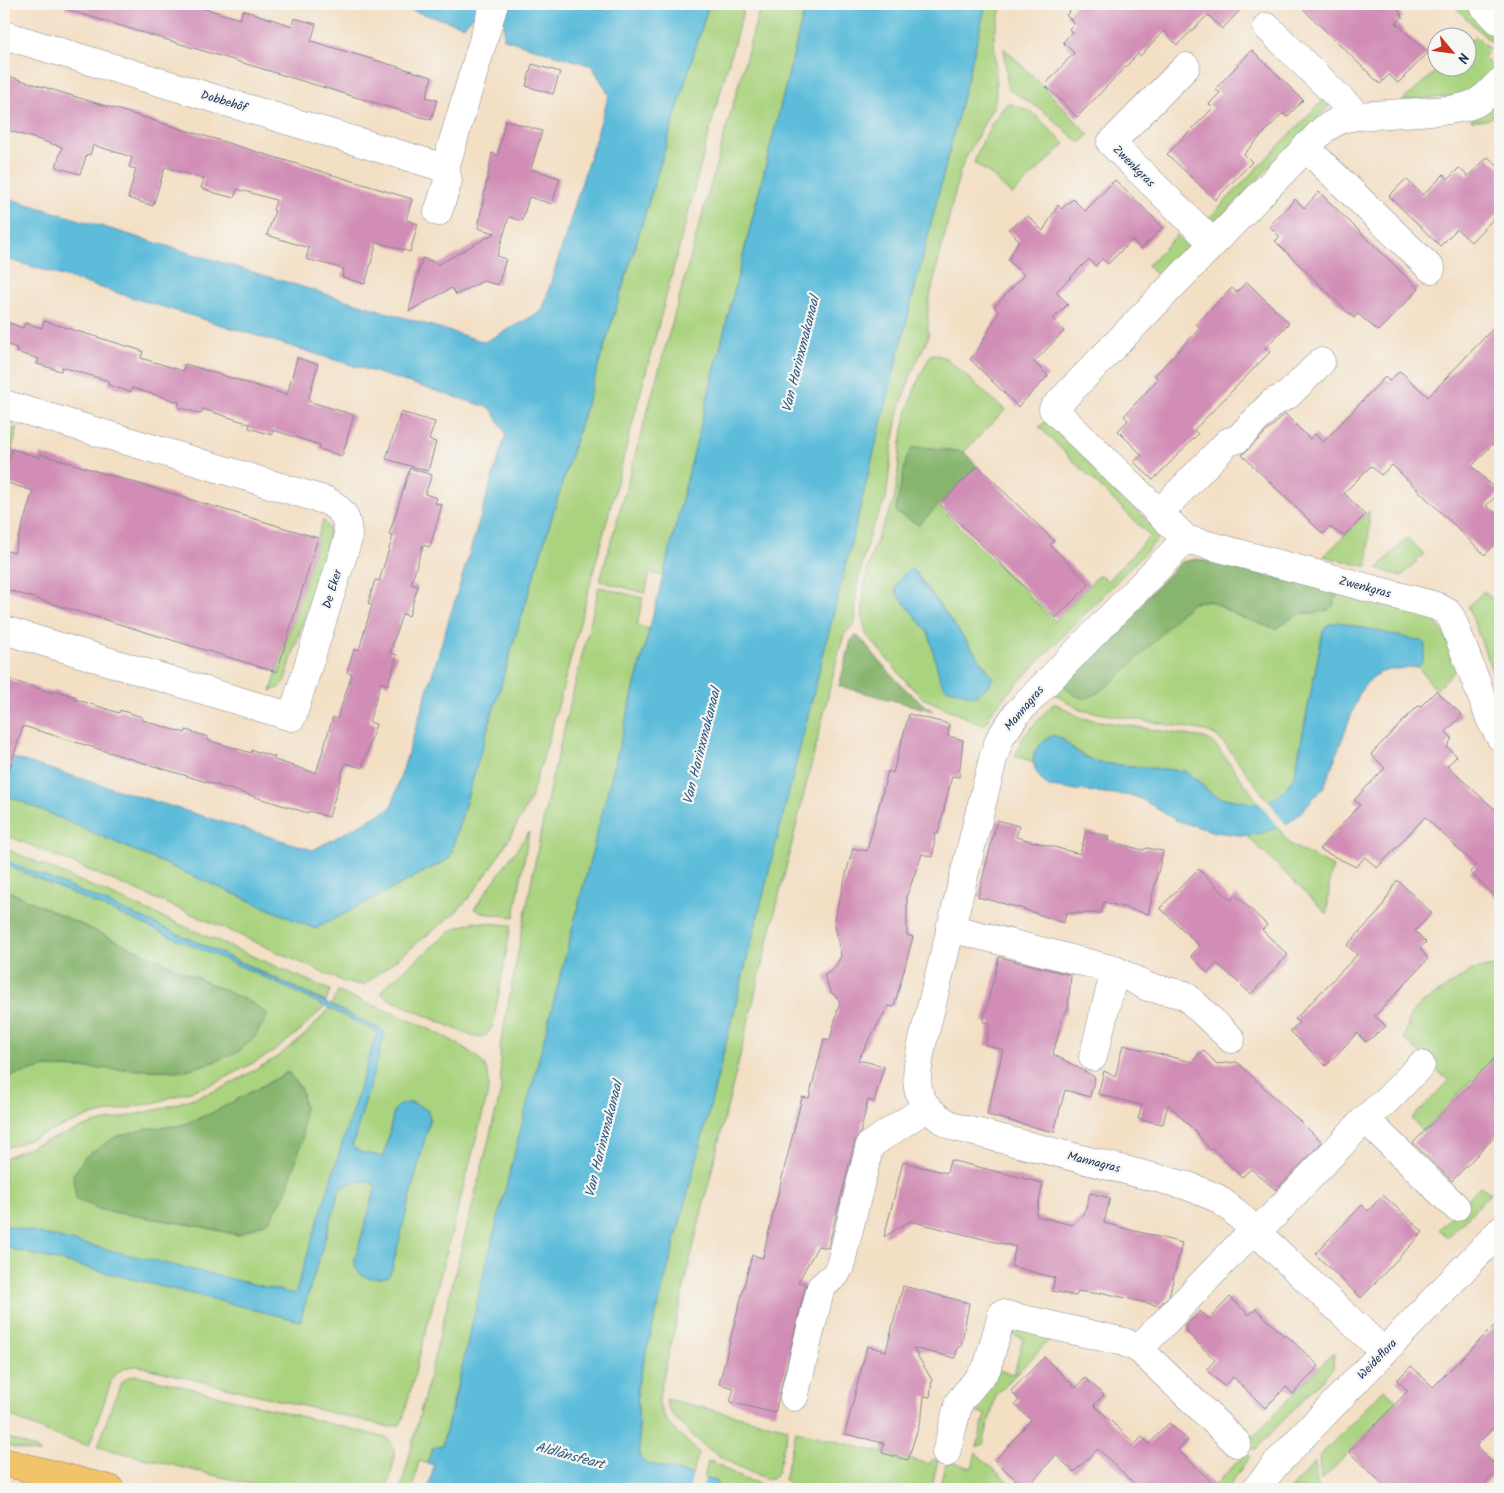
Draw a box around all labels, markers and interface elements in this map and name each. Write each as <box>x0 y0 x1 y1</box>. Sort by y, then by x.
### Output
north arrow <box>1426 28 1476 78</box>
text: N <box>1451 49 1474 67</box>
street label: Dobbehôf <box>198 85 251 118</box>
street label: Zwenkgras <box>1108 141 1159 192</box>
water label: Van Harinxmakanaal <box>776 291 827 415</box>
street label: De Eker <box>318 566 348 611</box>
street label: Zwenkgras <box>1337 571 1393 604</box>
street label: Mannagras <box>1000 682 1049 735</box>
water label: Van Harinxmakanaal <box>677 683 728 807</box>
water label: Van Harinxmakanaal <box>579 1076 630 1200</box>
street label: Mannagras <box>1065 1147 1122 1178</box>
street label: Weideflora <box>1353 1334 1402 1384</box>
water label: Aldlânsfeart <box>533 1436 609 1476</box>

